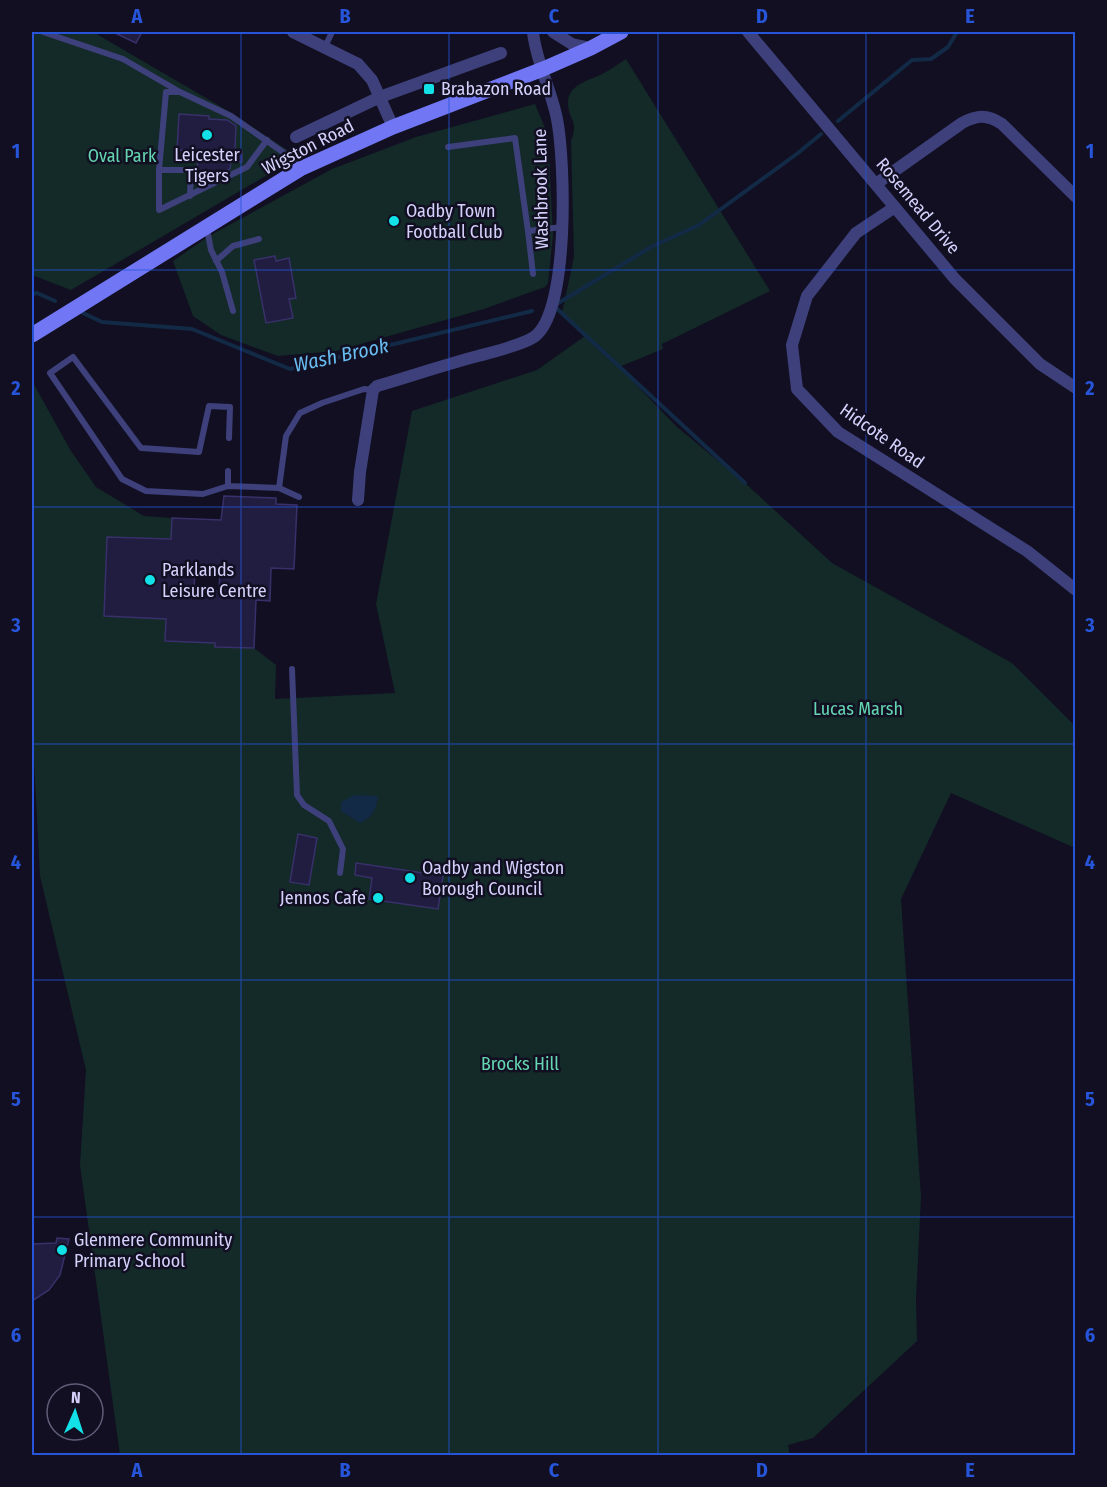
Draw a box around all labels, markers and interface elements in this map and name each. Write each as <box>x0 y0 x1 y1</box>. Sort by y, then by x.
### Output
text: A <box>131 4 144 28</box>
text: B <box>339 4 351 28</box>
text: C <box>549 4 560 28</box>
text: D <box>756 4 768 28</box>
text: E <box>965 4 975 28</box>
place label: Brabazon Road <box>441 78 551 100</box>
marker: Brabazon Road <box>422 82 436 96</box>
street label: Wigston Road <box>258 114 358 180</box>
marker: Leicester Tigers <box>200 128 214 142</box>
street label: Washbrook Lane <box>529 128 553 250</box>
text: 1 <box>12 139 20 163</box>
text: 1 <box>1086 139 1094 163</box>
place label: Leicester Tigers <box>174 144 241 187</box>
park label: Oval Park <box>88 145 157 167</box>
street label: Rosemead Drive <box>871 153 965 259</box>
place label: Oadby Town Football Club <box>406 200 503 243</box>
marker: Oadby Town Football Club <box>387 214 401 228</box>
water label: Wash Brook <box>291 333 391 377</box>
text: 2 <box>10 376 21 400</box>
text: 2 <box>1084 376 1095 400</box>
street label: Hidcote Road <box>836 399 928 473</box>
place label: Parklands Leisure Centre <box>162 559 267 602</box>
marker: Parklands Leisure Centre <box>143 573 157 587</box>
text: 3 <box>10 613 21 637</box>
text: 3 <box>1084 613 1095 637</box>
park label: Lucas Marsh <box>813 698 903 720</box>
text: 4 <box>11 850 21 874</box>
text: 4 <box>1085 850 1095 874</box>
place label: Oadby and Wigston Borough Council <box>422 857 564 900</box>
marker: Oadby and Wigston Borough Council <box>403 871 417 885</box>
place label: Jennos Cafe <box>280 887 366 909</box>
marker: Jennos Cafe <box>371 891 385 905</box>
park label: Brocks Hill <box>481 1053 559 1075</box>
text: 5 <box>11 1087 21 1111</box>
text: 5 <box>1085 1087 1095 1111</box>
place label: Glenmere Community Primary School <box>74 1229 232 1272</box>
marker: Glenmere Community Primary School <box>55 1243 69 1257</box>
text: 6 <box>11 1323 21 1347</box>
text: 6 <box>1085 1323 1095 1347</box>
north arrow <box>45 1382 105 1442</box>
text: N <box>70 1388 81 1407</box>
text: A <box>131 1458 144 1482</box>
text: B <box>339 1458 351 1482</box>
text: C <box>549 1458 560 1482</box>
text: D <box>756 1458 768 1482</box>
text: E <box>965 1458 975 1482</box>

